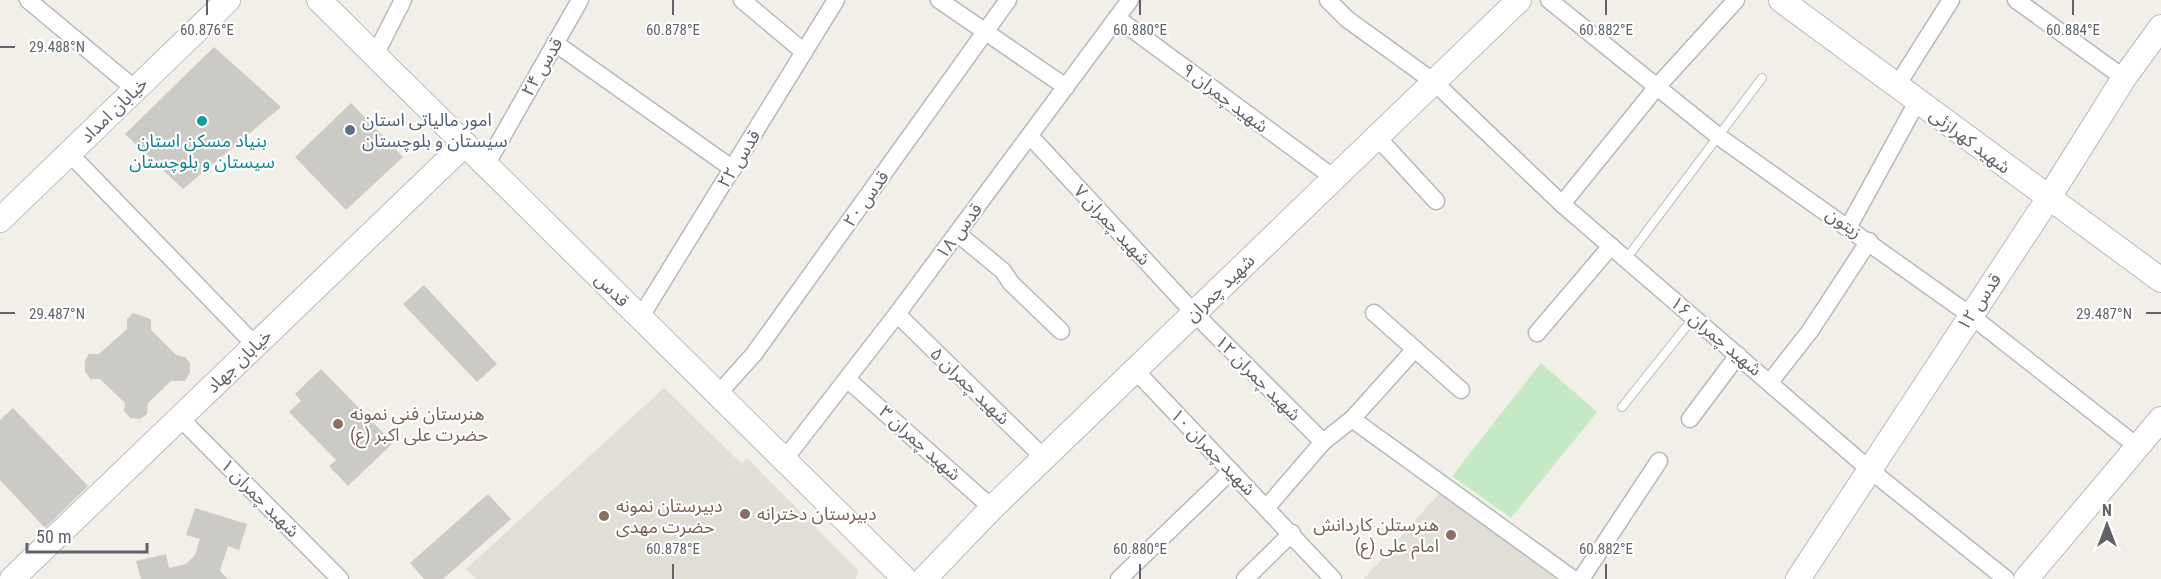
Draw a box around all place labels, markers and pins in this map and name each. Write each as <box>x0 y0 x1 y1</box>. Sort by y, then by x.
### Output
place label: امور مالیاتی استان سیستان و بلوچستان <box>362 109 508 152</box>
marker: بنیاد مسکن استان سیستان و بلوچستان <box>195 114 209 128</box>
marker: امور مالیاتی استان سیستان و بلوچستان <box>343 123 357 137</box>
place label: بنیاد مسکن استان سیستان و بلوچستان <box>129 130 275 173</box>
place label: هنرستان فنی نمونه حضرت علی اکبر (ع) <box>350 403 488 449</box>
marker: هنرستان فنی نمونه حضرت علی اکبر (ع) <box>331 417 345 431</box>
place label: دبیرستان نمونه حضرت مهدی <box>616 495 723 538</box>
place label: دبیرستان دخترانه <box>757 503 877 525</box>
marker: دبیرستان دخترانه <box>738 507 752 521</box>
marker: دبیرستان نمونه حضرت مهدی <box>597 509 611 523</box>
place label: هنرستلن کاردانش امام علی (ع) <box>1313 514 1439 560</box>
marker: هنرستلن کاردانش امام علی (ع) <box>1444 528 1458 542</box>

